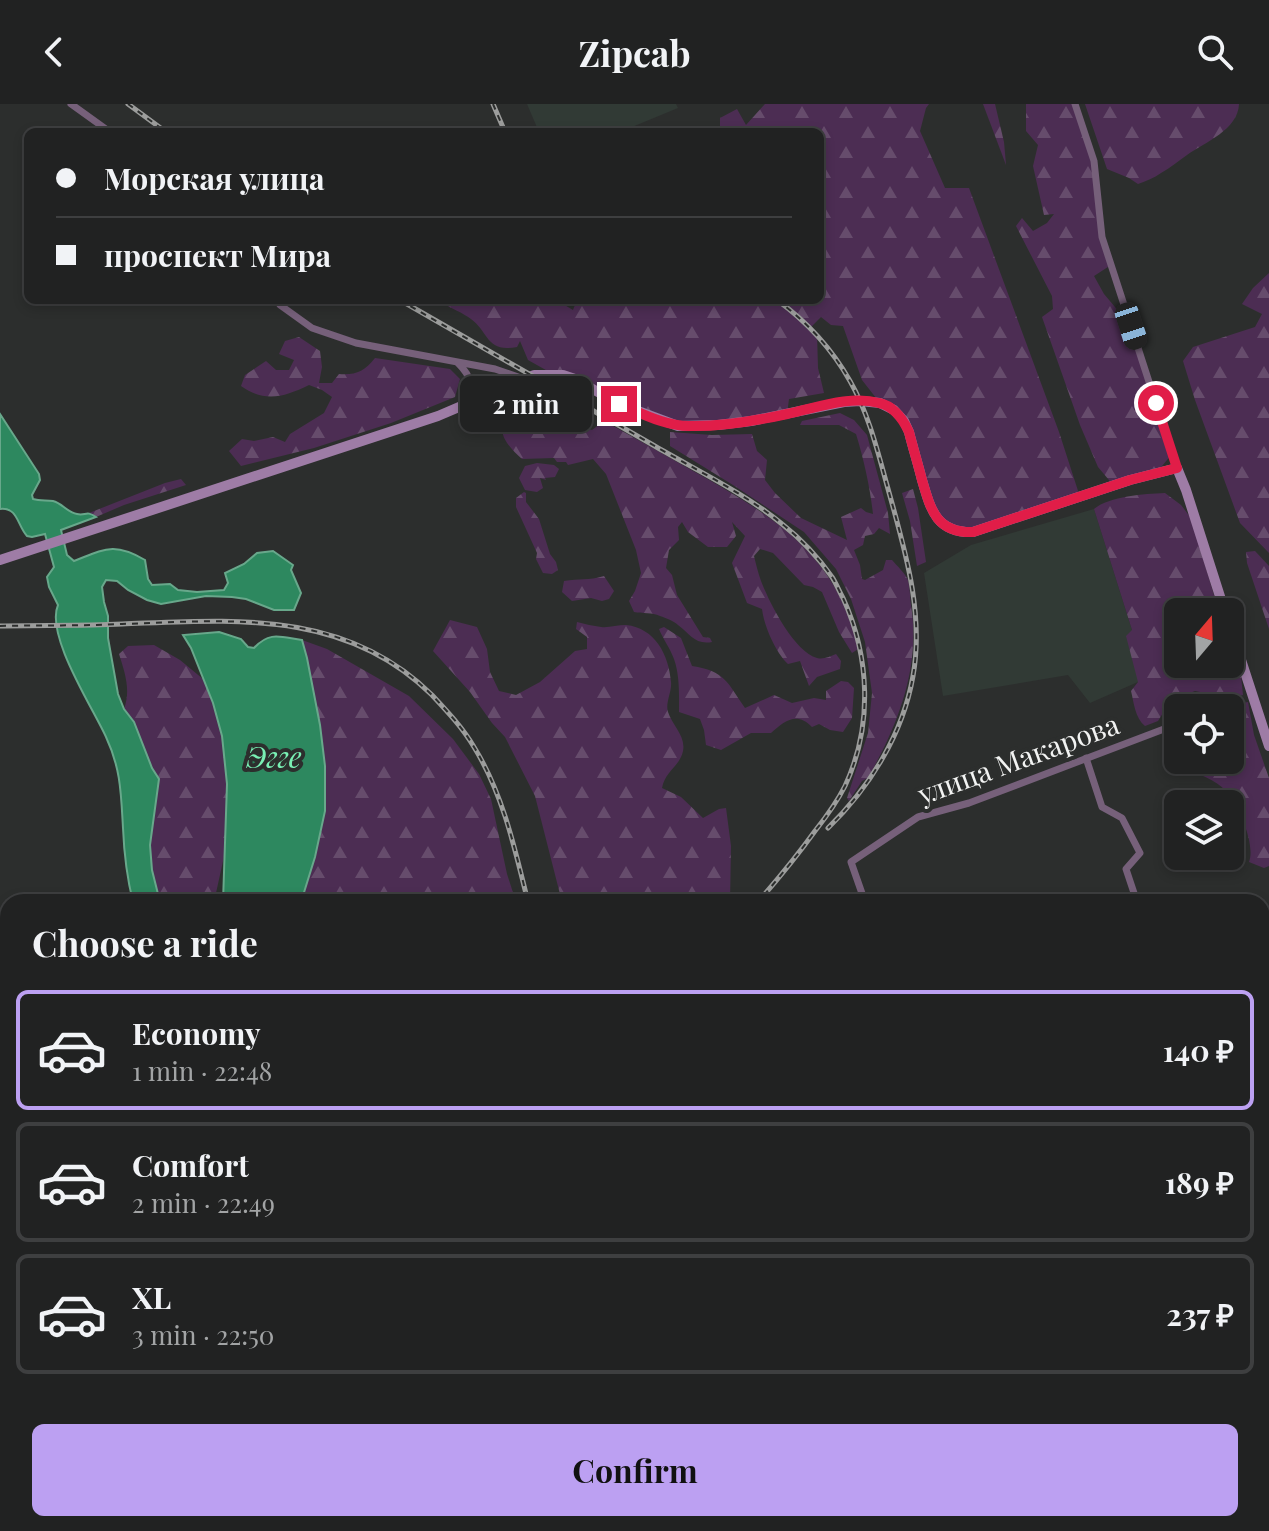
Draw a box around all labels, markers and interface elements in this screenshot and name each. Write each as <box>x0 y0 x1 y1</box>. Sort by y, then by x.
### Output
text: Zipcab <box>578 28 691 76</box>
icon: back <box>32 30 76 74</box>
icon: search <box>1193 30 1237 74</box>
text: Морская улица <box>104 158 324 198</box>
text: проспект Мира <box>104 235 331 275</box>
car <box>1112 299 1150 353</box>
callout: 2 min <box>459 376 591 432</box>
route start <box>1138 385 1174 421</box>
text: 2 min <box>492 386 560 421</box>
route end <box>601 386 637 422</box>
north arrow <box>1164 598 1244 678</box>
map controls <box>1164 598 1244 870</box>
button: locate <box>1164 694 1244 774</box>
street label: улица Макарова <box>911 704 1124 812</box>
water label: Эгге <box>245 736 302 776</box>
button: layers <box>1164 790 1244 870</box>
text: Choose a ride <box>32 918 258 966</box>
text: Economy <box>132 1013 261 1053</box>
icon: car <box>36 1014 108 1086</box>
text: 140 ₽ <box>1163 1030 1234 1070</box>
text: 1 min · 22:48 <box>132 1053 272 1088</box>
text: Comfort <box>132 1145 249 1185</box>
icon: car <box>36 1146 108 1218</box>
text: 189 ₽ <box>1165 1162 1234 1202</box>
text: 2 min · 22:49 <box>132 1185 275 1220</box>
text: XL <box>132 1277 171 1317</box>
icon: car <box>36 1278 108 1350</box>
text: 237 ₽ <box>1166 1294 1234 1334</box>
text: 3 min · 22:50 <box>132 1317 274 1352</box>
button: Confirm <box>32 1424 1238 1516</box>

